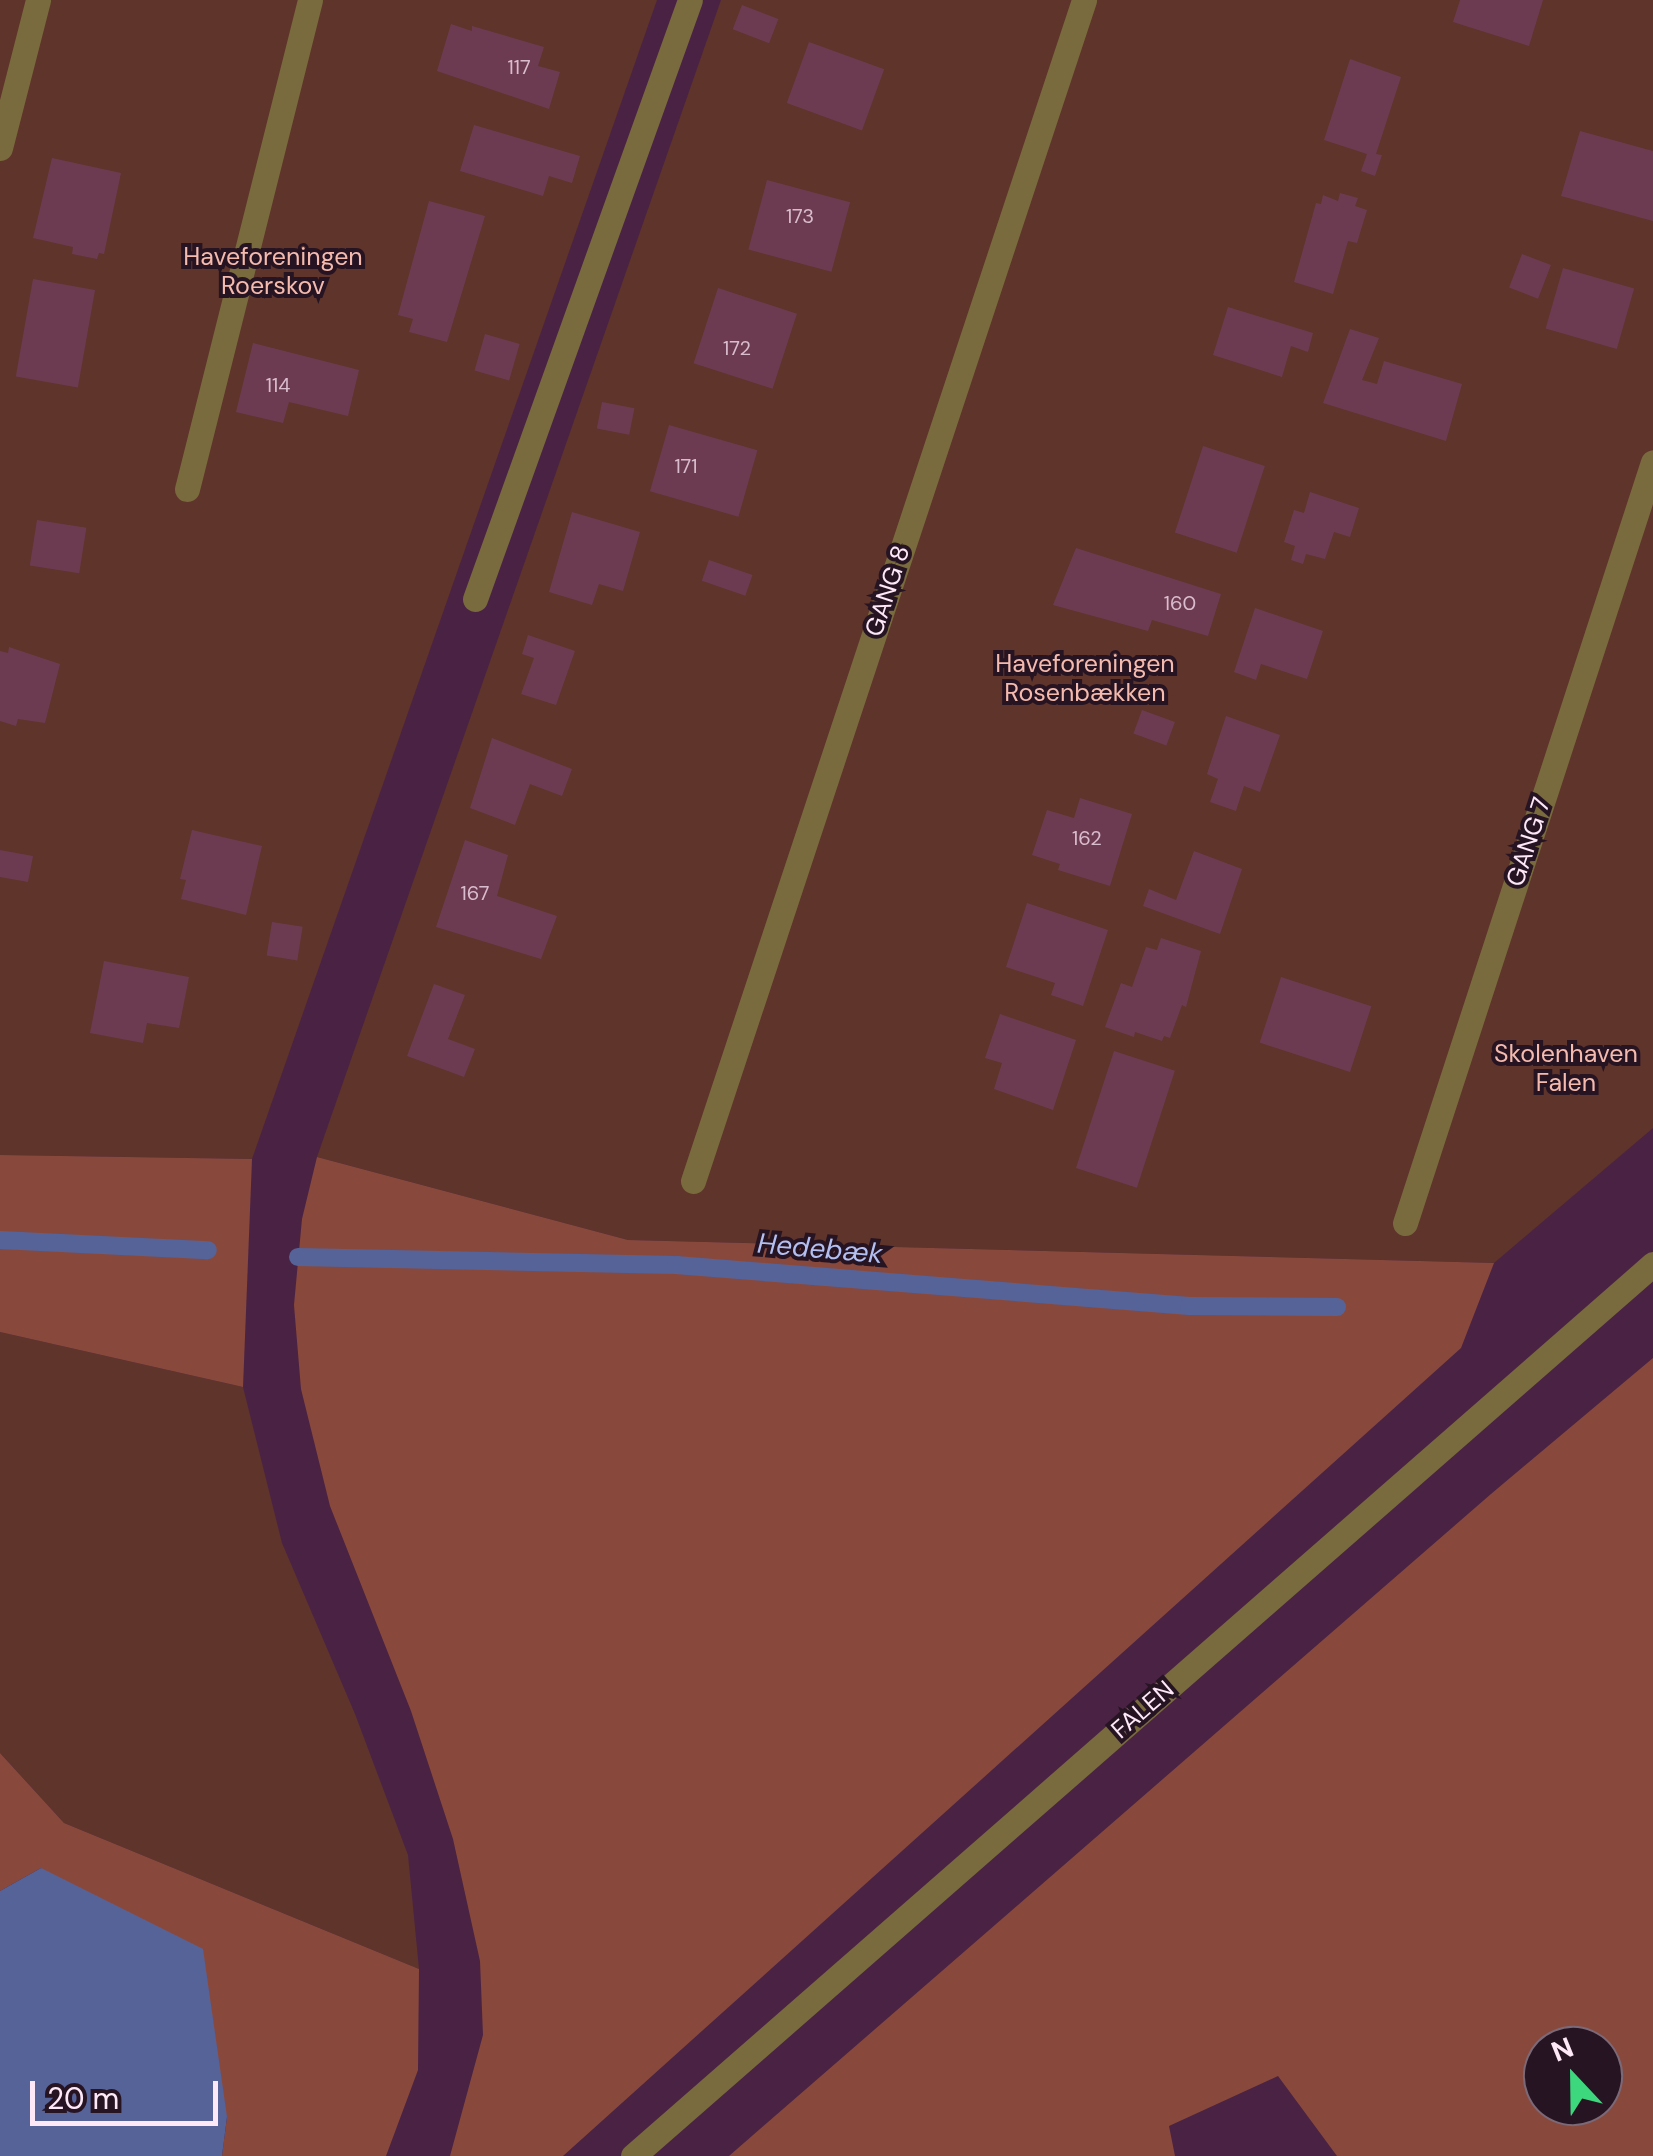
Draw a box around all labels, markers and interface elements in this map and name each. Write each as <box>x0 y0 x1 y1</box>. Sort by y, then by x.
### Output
house number: 117 <box>507 55 531 79</box>
house number: 173 <box>786 204 814 228</box>
park label: Haveforeningen Roerskov <box>183 243 363 302</box>
house number: 172 <box>723 336 751 360</box>
house number: 114 <box>266 373 290 397</box>
house number: 171 <box>674 454 698 478</box>
street label: GANG 8 <box>859 542 917 640</box>
house number: 160 <box>1164 591 1196 615</box>
park label: Haveforeningen Rosenbækken <box>995 650 1175 709</box>
street label: GANG 7 <box>1501 794 1557 890</box>
house number: 162 <box>1072 826 1102 850</box>
house number: 167 <box>461 881 489 905</box>
park label: Skolenhaven Falen <box>1494 1040 1638 1099</box>
water label: Hedebæk <box>756 1227 884 1271</box>
street label: FALEN <box>1106 1675 1180 1745</box>
north arrow <box>1523 2026 1623 2126</box>
text: N <box>1546 2029 1579 2071</box>
scale bar <box>35 2061 222 2123</box>
text: 20 m <box>47 2079 119 2118</box>

